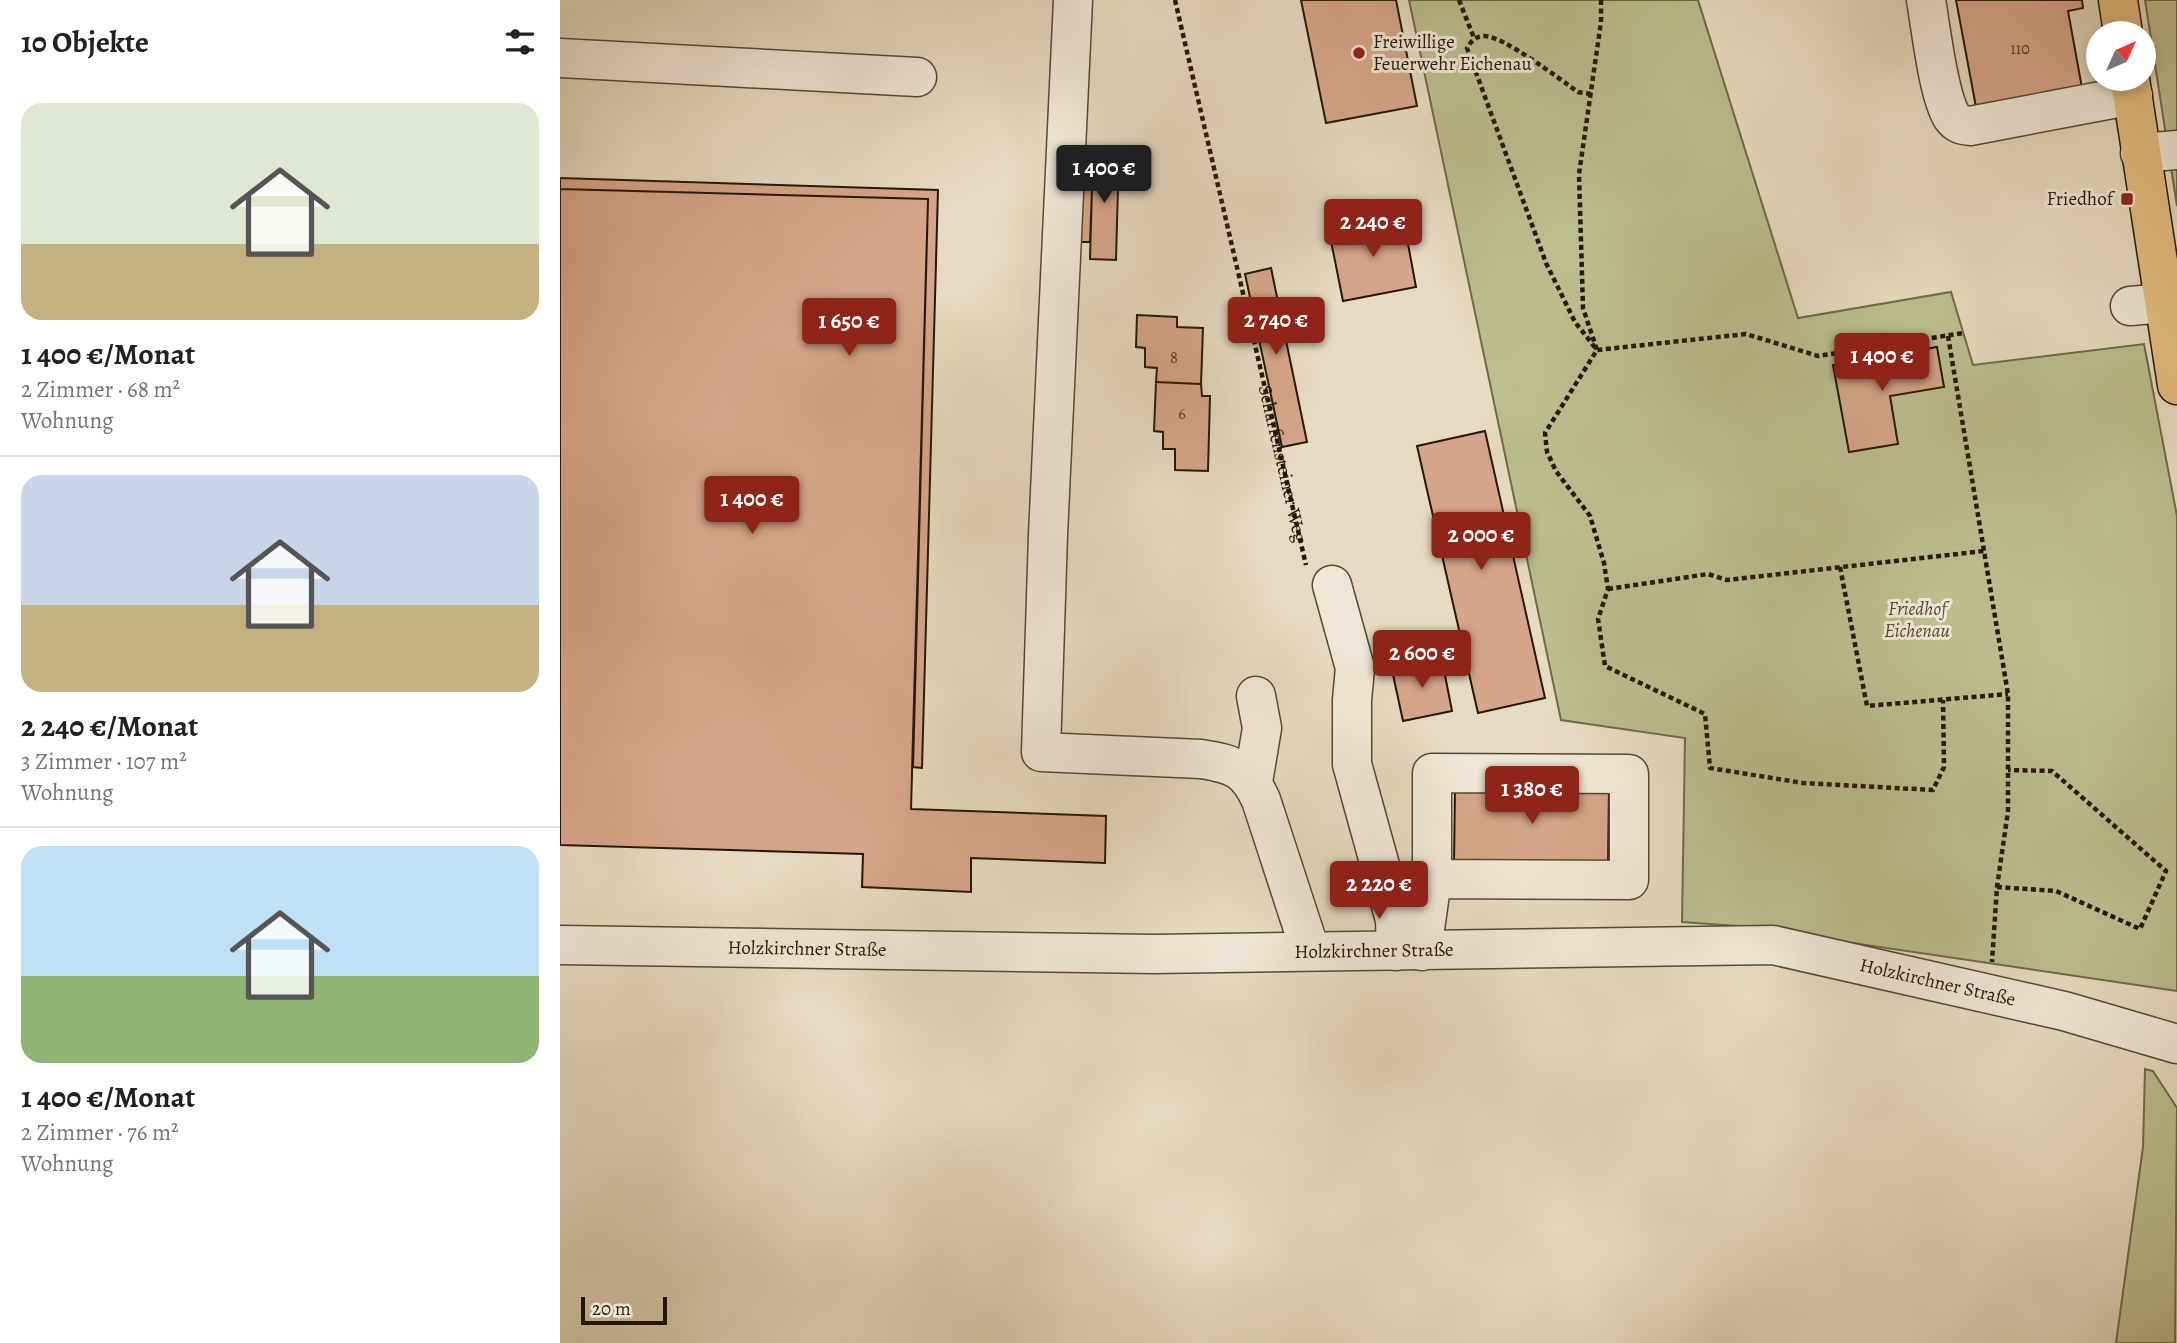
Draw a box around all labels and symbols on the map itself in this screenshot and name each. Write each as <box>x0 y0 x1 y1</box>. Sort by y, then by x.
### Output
north arrow <box>2086 21 2156 91</box>
place label: Freiwillige Feuerwehr Eichenau <box>1373 29 1533 77</box>
house number: 110 <box>2010 38 2030 60</box>
marker: Freiwillige Feuerwehr Eichenau <box>1351 45 1367 61</box>
pin: 1 400 € <box>1039 146 1169 205</box>
place label: Friedhof <box>2046 186 2116 212</box>
marker: Friedhof <box>2119 191 2135 207</box>
pin: 2 240 € <box>1308 200 1438 259</box>
pin: 1 650 € <box>784 298 914 358</box>
pin: 2 740 € <box>1211 298 1341 357</box>
pin: 1 400 € <box>1817 334 1947 393</box>
house number: 8 <box>1170 347 1178 369</box>
street label: Scharfensteiner Weg <box>1252 382 1313 545</box>
house number: 6 <box>1178 403 1186 425</box>
pin: 1 400 € <box>687 476 817 536</box>
pin: 2 000 € <box>1416 512 1546 572</box>
park label: Friedhof Eichenau <box>1884 596 1950 644</box>
pin: 2 600 € <box>1357 630 1487 690</box>
pin: 1 380 € <box>1467 766 1597 826</box>
pin: 2 220 € <box>1314 862 1444 921</box>
street label: Holzkirchner Straße <box>727 935 887 963</box>
street label: Holzkirchner Straße <box>1294 937 1454 965</box>
street label: Holzkirchner Straße <box>1857 952 2018 1013</box>
scale bar <box>581 1294 667 1326</box>

